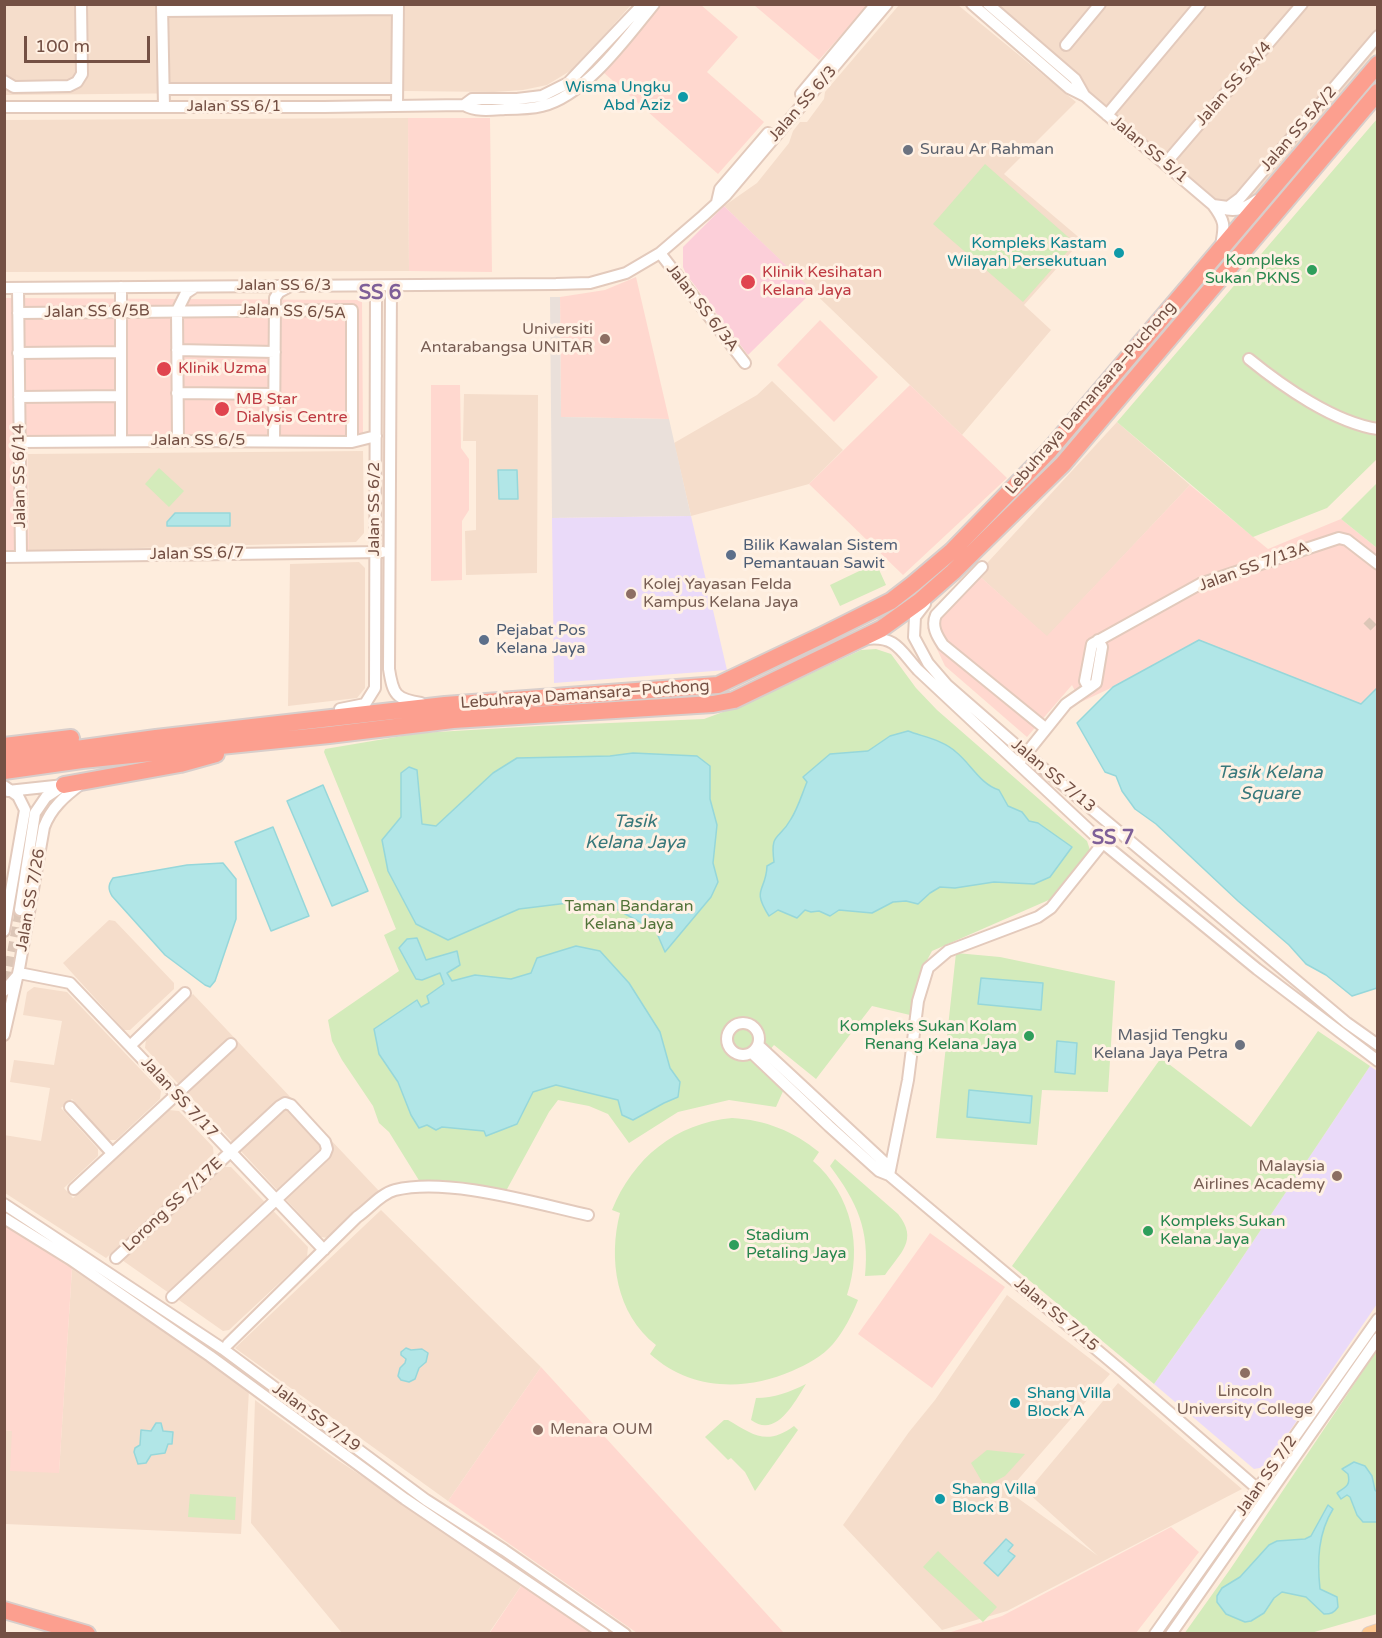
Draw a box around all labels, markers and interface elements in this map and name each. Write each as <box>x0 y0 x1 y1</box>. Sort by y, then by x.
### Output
scale bar <box>27 24 153 62</box>
text: 100 m <box>35 35 90 57</box>
street label: Jalan SS 5A/4 <box>1192 38 1276 130</box>
street label: Jalan SS 6/3 <box>765 62 841 146</box>
place label: Wisma Ungku Abd Aziz <box>565 78 671 116</box>
street label: Jalan SS 5A/2 <box>1257 83 1341 175</box>
marker: Wisma Ungku Abd Aziz <box>676 90 690 104</box>
street label: Jalan SS 6/1 <box>187 97 281 117</box>
street label: Jalan SS 5/1 <box>1107 112 1191 188</box>
place label: Surau Ar Rahman <box>920 140 1054 160</box>
marker: Surau Ar Rahman <box>901 143 915 157</box>
place label: Kompleks Kastam Wilayah Persekutuan <box>947 234 1107 272</box>
marker: Kompleks Kastam Wilayah Persekutuan <box>1112 246 1126 260</box>
place label: Kompleks Sukan PKNS <box>1205 251 1300 289</box>
street label: Jalan SS 6/3A <box>662 260 742 356</box>
place label: Klinik Kesihatan Kelana Jaya <box>762 263 882 301</box>
marker: Kompleks Sukan PKNS <box>1305 263 1319 277</box>
marker: Klinik Kesihatan Kelana Jaya <box>739 273 757 291</box>
street label: Jalan SS 6/3 <box>237 276 331 296</box>
district label: SS 6 <box>359 282 401 306</box>
street label: Lebuhraya Damansara–Puchong <box>1002 297 1180 499</box>
street label: Jalan SS 6/5B <box>44 301 150 323</box>
street label: Jalan SS 6/5A <box>240 301 346 323</box>
place label: Universiti Antarabangsa UNITAR <box>420 320 593 358</box>
marker: Universiti Antarabangsa UNITAR <box>598 332 612 346</box>
place label: Klinik Uzma <box>178 359 267 379</box>
marker: Klinik Uzma <box>155 360 173 378</box>
place label: MB Star Dialysis Centre <box>236 390 347 428</box>
marker: MB Star Dialysis Centre <box>213 400 231 418</box>
street label: Jalan SS 6/14 <box>9 424 31 528</box>
street label: Jalan SS 6/5 <box>151 431 245 451</box>
street label: Jalan SS 6/2 <box>365 462 385 556</box>
place label: Bilik Kawalan Sistem Pemantauan Sawit <box>743 536 898 574</box>
street label: Jalan SS 7/13A <box>1196 538 1312 596</box>
street label: Jalan SS 6/7 <box>150 544 244 564</box>
marker: Bilik Kawalan Sistem Pemantauan Sawit <box>724 548 738 562</box>
place label: Kolej Yayasan Felda Kampus Kelana Jaya <box>643 575 799 613</box>
marker: Kolej Yayasan Felda Kampus Kelana Jaya <box>624 587 638 601</box>
place label: Pejabat Pos Kelana Jaya <box>496 621 586 659</box>
marker: Pejabat Pos Kelana Jaya <box>477 633 491 647</box>
street label: Lebuhraya Damansara–Puchong <box>460 677 710 713</box>
street label: Jalan SS 7/13 <box>1007 735 1099 817</box>
water label: Tasik Kelana Square <box>1217 762 1323 804</box>
water label: Tasik Kelana Jaya <box>585 811 685 854</box>
district label: SS 7 <box>1092 827 1134 851</box>
street label: Jalan SS 7/26 <box>13 847 49 953</box>
park label: Taman Bandaran Kelana Jaya <box>565 897 693 935</box>
place label: Kompleks Sukan Kolam Renang Kelana Jaya <box>839 1017 1017 1055</box>
place label: Masjid Tengku Kelana Jaya Petra <box>1094 1026 1228 1064</box>
marker: Kompleks Sukan Kolam Renang Kelana Jaya <box>1022 1029 1036 1043</box>
marker: Masjid Tengku Kelana Jaya Petra <box>1233 1038 1247 1052</box>
street label: Jalan SS 7/17 <box>137 1053 221 1143</box>
street label: Lorong SS 7/17E <box>119 1154 227 1256</box>
place label: Malaysia Airlines Academy <box>1193 1157 1325 1195</box>
marker: Malaysia Airlines Academy <box>1330 1169 1344 1183</box>
place label: Kompleks Sukan Kelana Jaya <box>1160 1212 1286 1250</box>
marker: Kompleks Sukan Kelana Jaya <box>1141 1224 1155 1238</box>
place label: Stadium Petaling Jaya <box>746 1226 846 1264</box>
marker: Stadium Petaling Jaya <box>727 1238 741 1252</box>
street label: Jalan SS 7/15 <box>1010 1274 1102 1356</box>
marker: Lincoln University College <box>1238 1366 1252 1380</box>
street label: Jalan SS 7/19 <box>268 1380 364 1456</box>
place label: Lincoln University College <box>1177 1382 1313 1420</box>
place label: Shang Villa Block A <box>1027 1384 1111 1422</box>
marker: Shang Villa Block A <box>1008 1396 1022 1410</box>
place label: Menara OUM <box>550 1420 653 1440</box>
marker: Menara OUM <box>531 1423 545 1437</box>
street label: Jalan SS 7/2 <box>1232 1432 1302 1520</box>
place label: Shang Villa Block B <box>952 1480 1036 1518</box>
marker: Shang Villa Block B <box>933 1492 947 1506</box>

